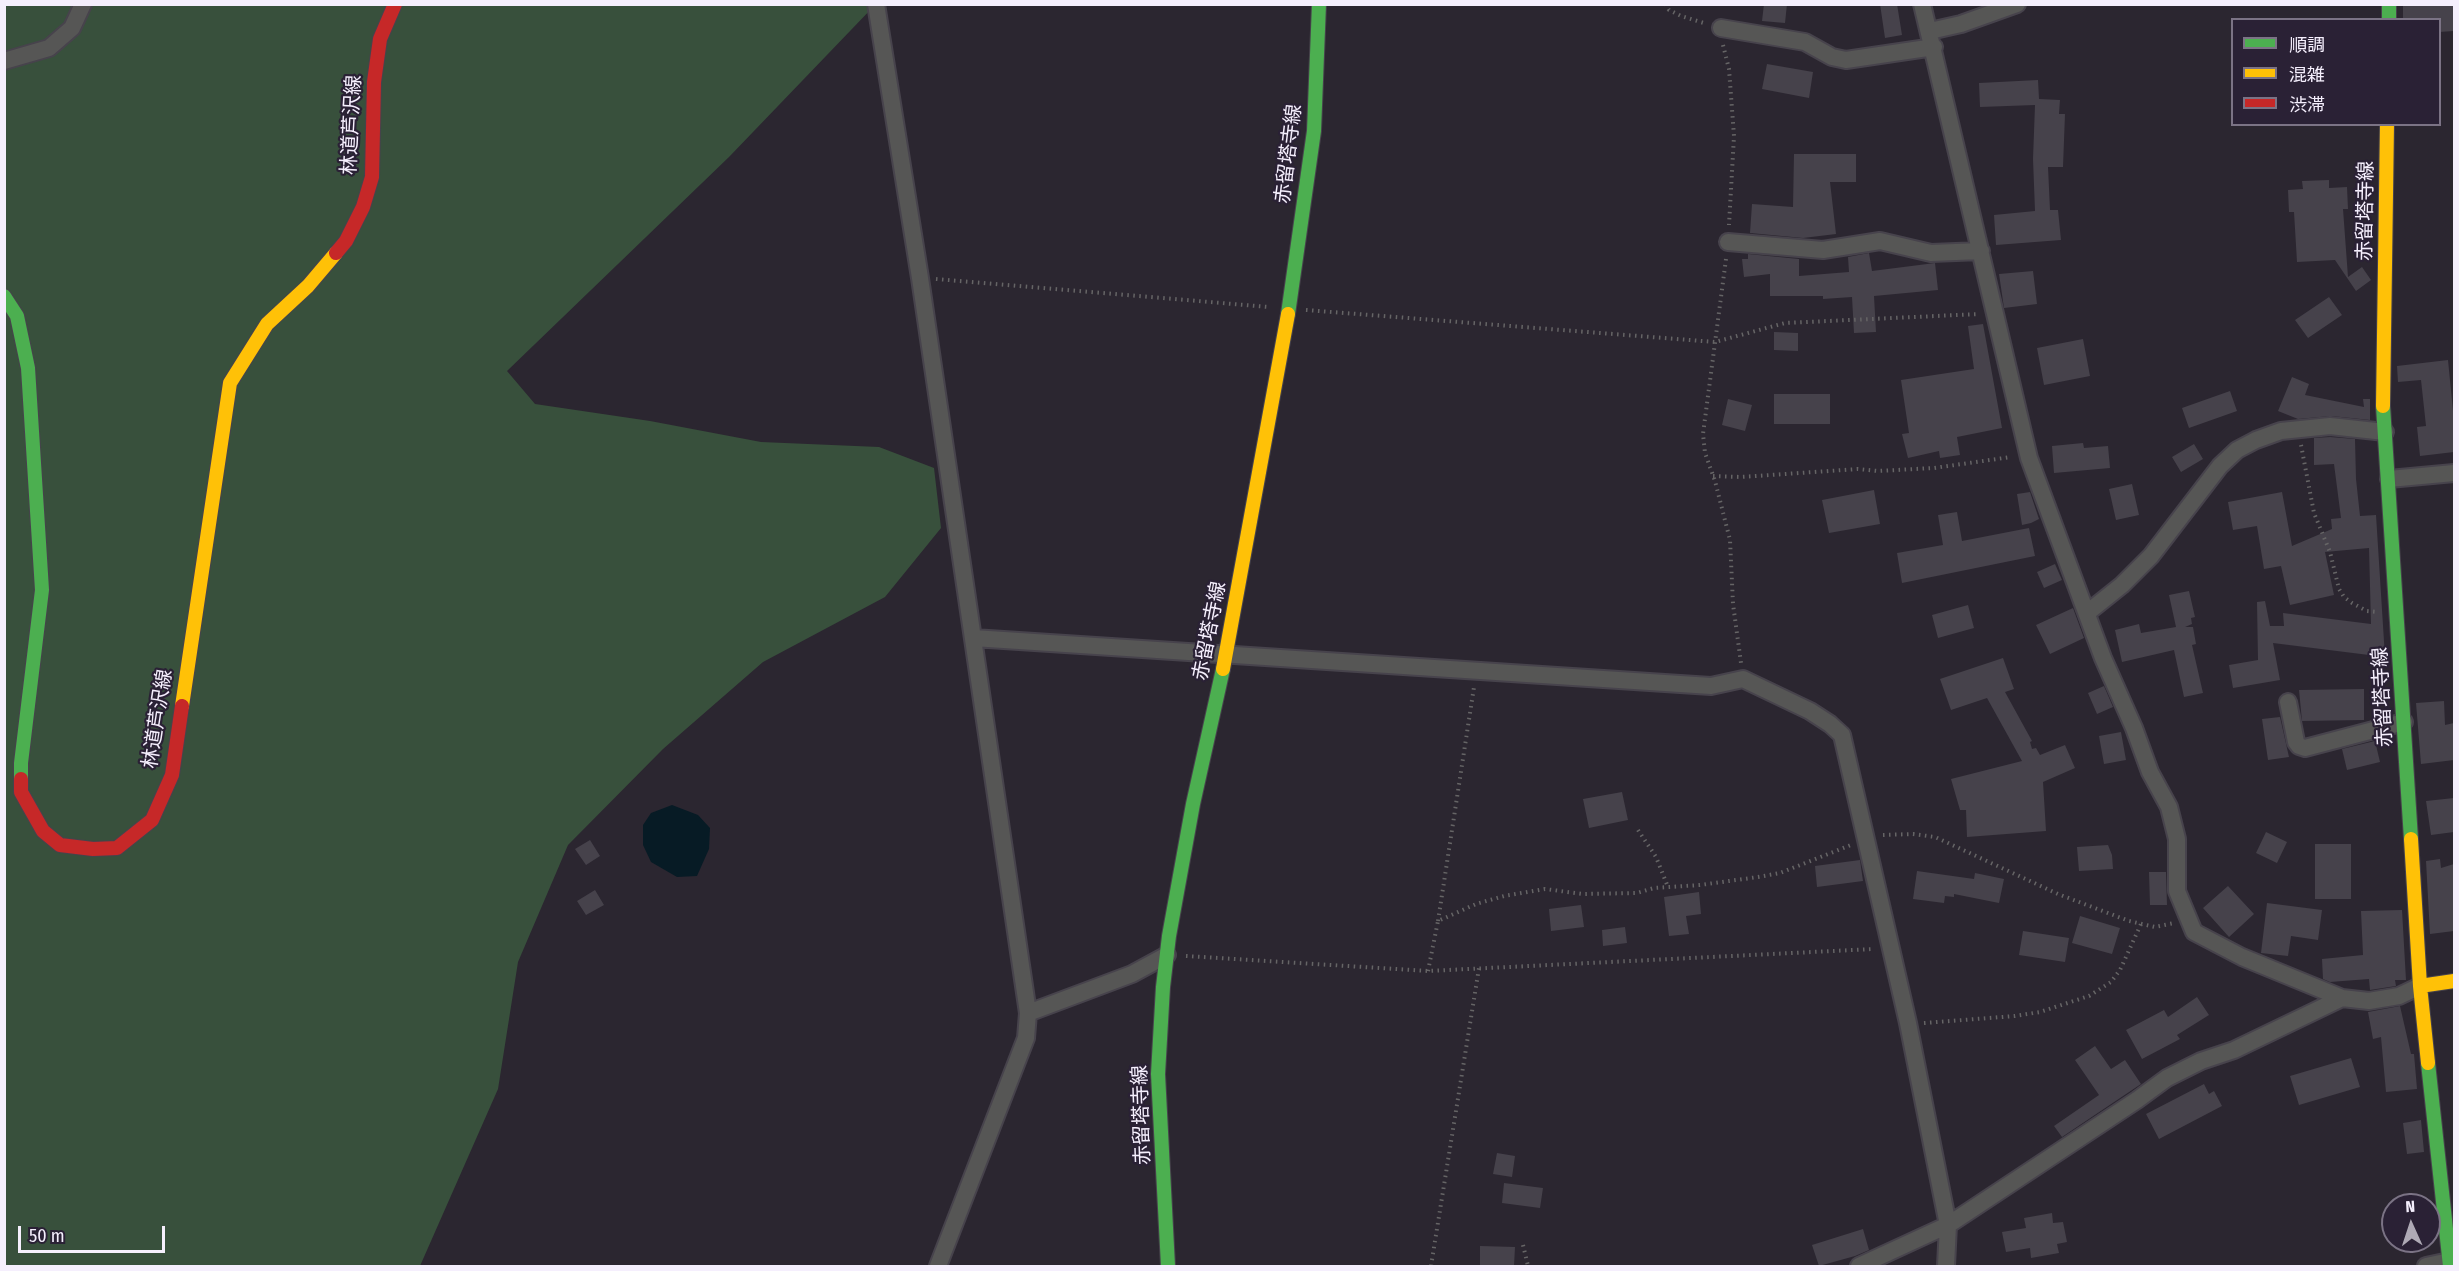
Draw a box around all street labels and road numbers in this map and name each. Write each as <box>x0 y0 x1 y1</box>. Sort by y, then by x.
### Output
street label: 林道芦沢線 <box>337 74 367 176</box>
street label: 赤留塔寺線 <box>1271 103 1307 205</box>
street label: 赤留塔寺線 <box>2353 161 2379 261</box>
street label: 赤留塔寺線 <box>1189 580 1231 682</box>
street label: 赤留塔寺線 <box>2368 646 2398 748</box>
street label: 林道芦沢線 <box>138 668 178 770</box>
street label: 赤留塔寺線 <box>1128 1065 1156 1165</box>

